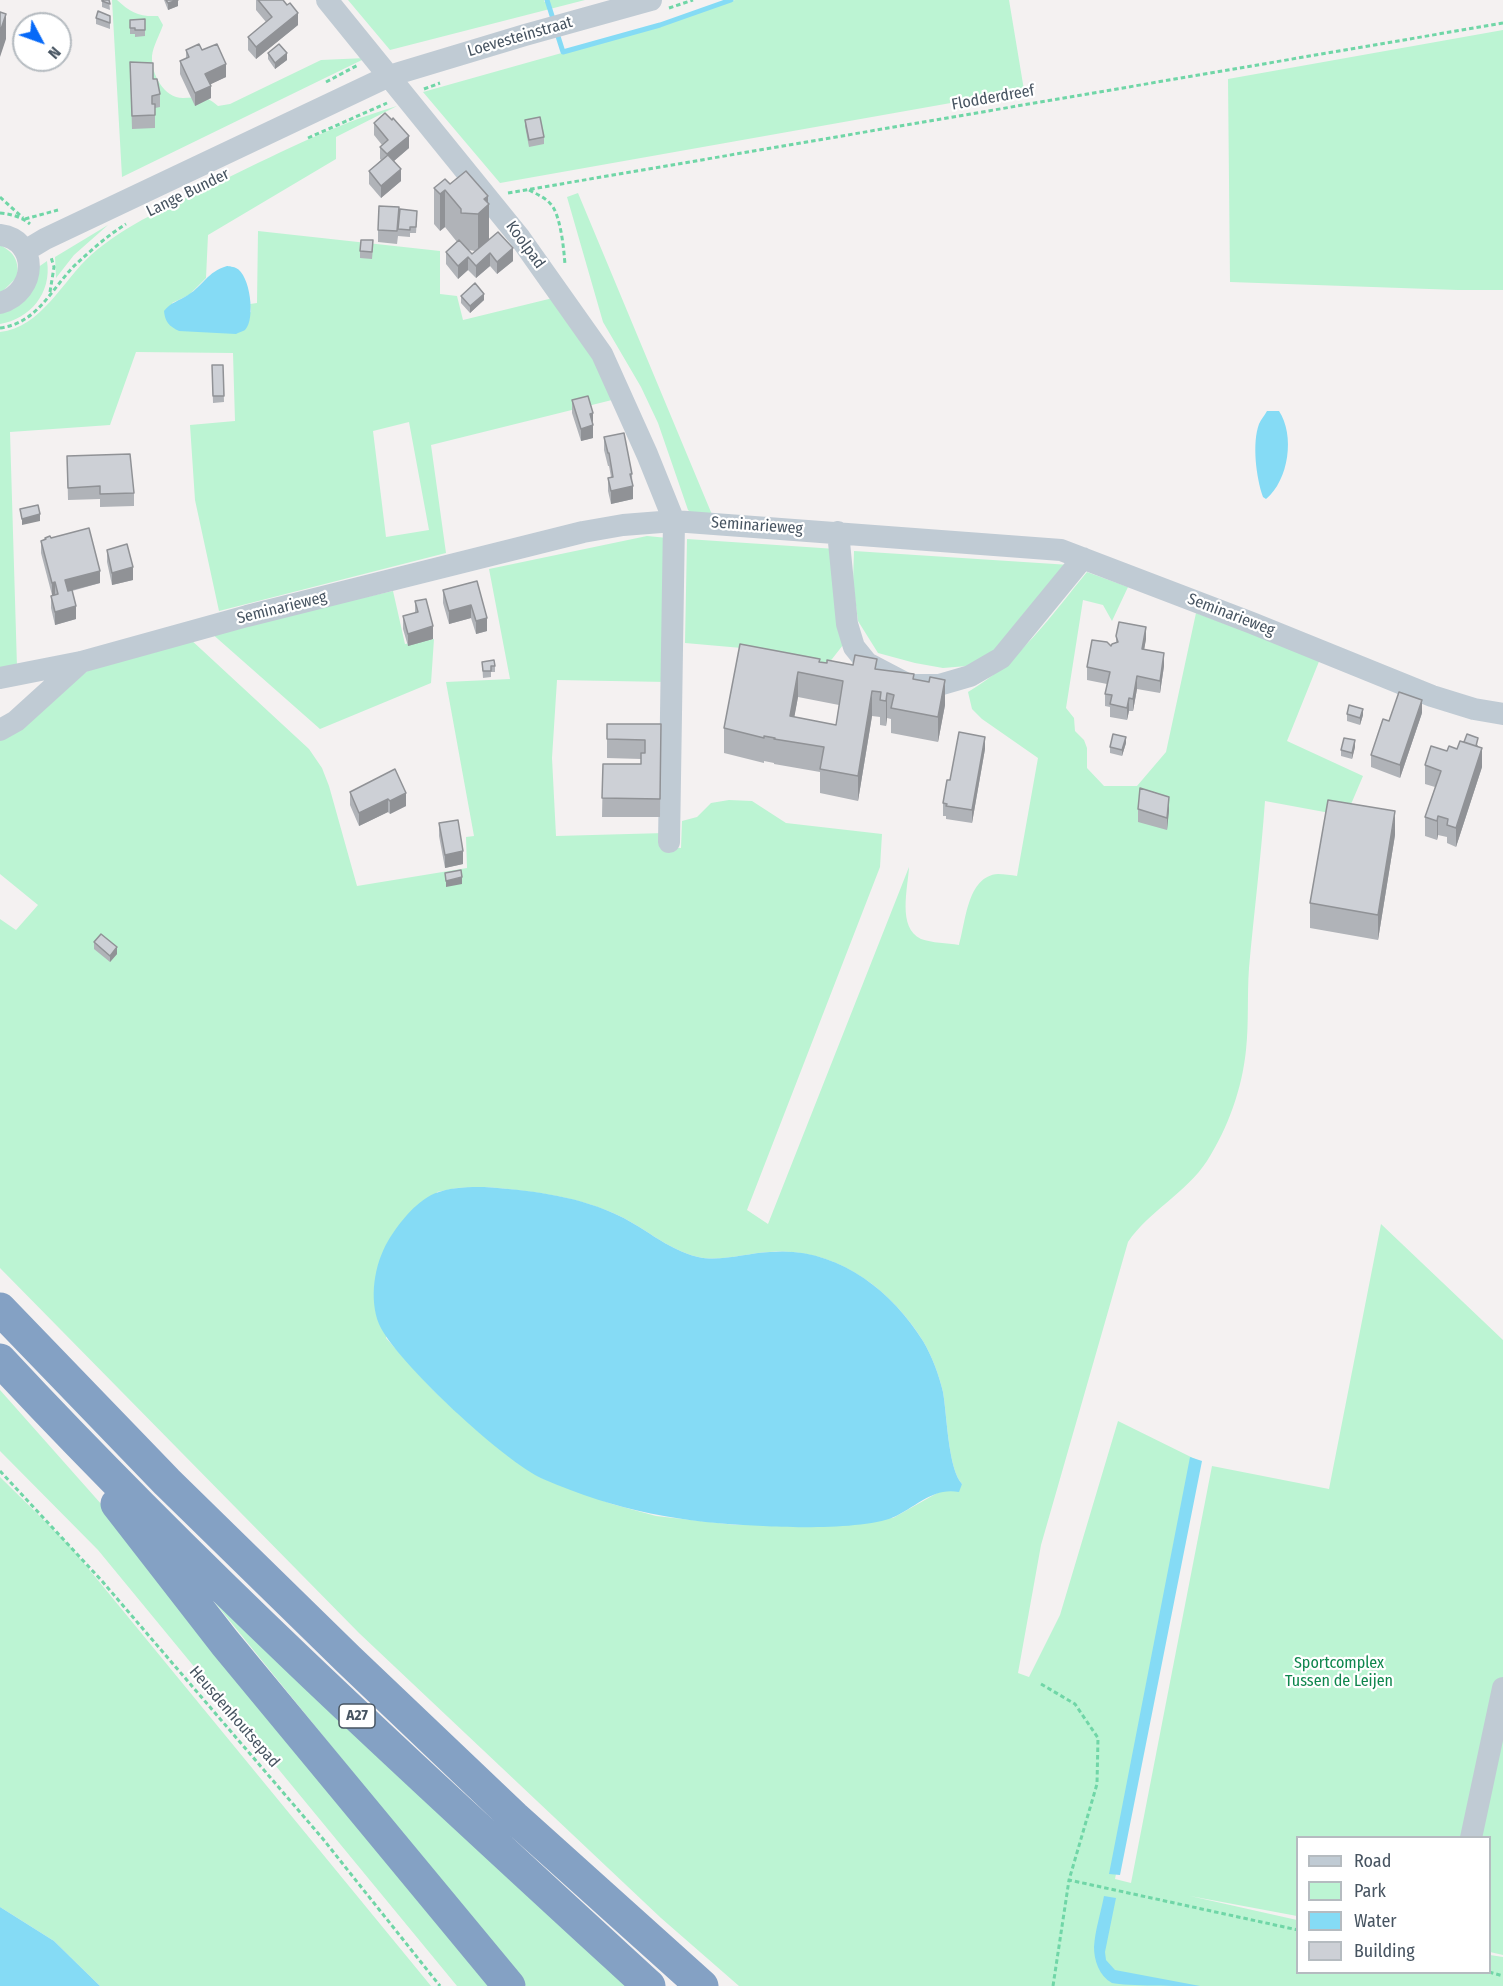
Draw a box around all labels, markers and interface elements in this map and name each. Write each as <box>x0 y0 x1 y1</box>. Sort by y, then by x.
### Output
north arrow <box>12 12 72 72</box>
street label: Loevesteinstraat <box>465 13 575 61</box>
text: N <box>44 43 65 63</box>
street label: Flodderdreef <box>950 81 1036 115</box>
street label: Lange Bunder <box>143 165 233 221</box>
street label: Koolpad <box>501 217 549 273</box>
street label: Seminarieweg <box>711 513 803 539</box>
street label: Seminarieweg <box>235 588 329 628</box>
street label: Seminarieweg <box>1185 590 1277 640</box>
park label: Sportcomplex Tussen de Leijen <box>1285 1654 1393 1692</box>
street label: Heusdenhoutsepad <box>185 1663 283 1771</box>
road number: A27 <box>339 1704 375 1728</box>
legend <box>1296 1836 1491 1974</box>
text: Road <box>1354 1850 1391 1872</box>
text: Park <box>1354 1880 1386 1902</box>
text: Water <box>1354 1910 1397 1932</box>
text: Building <box>1354 1940 1415 1962</box>

